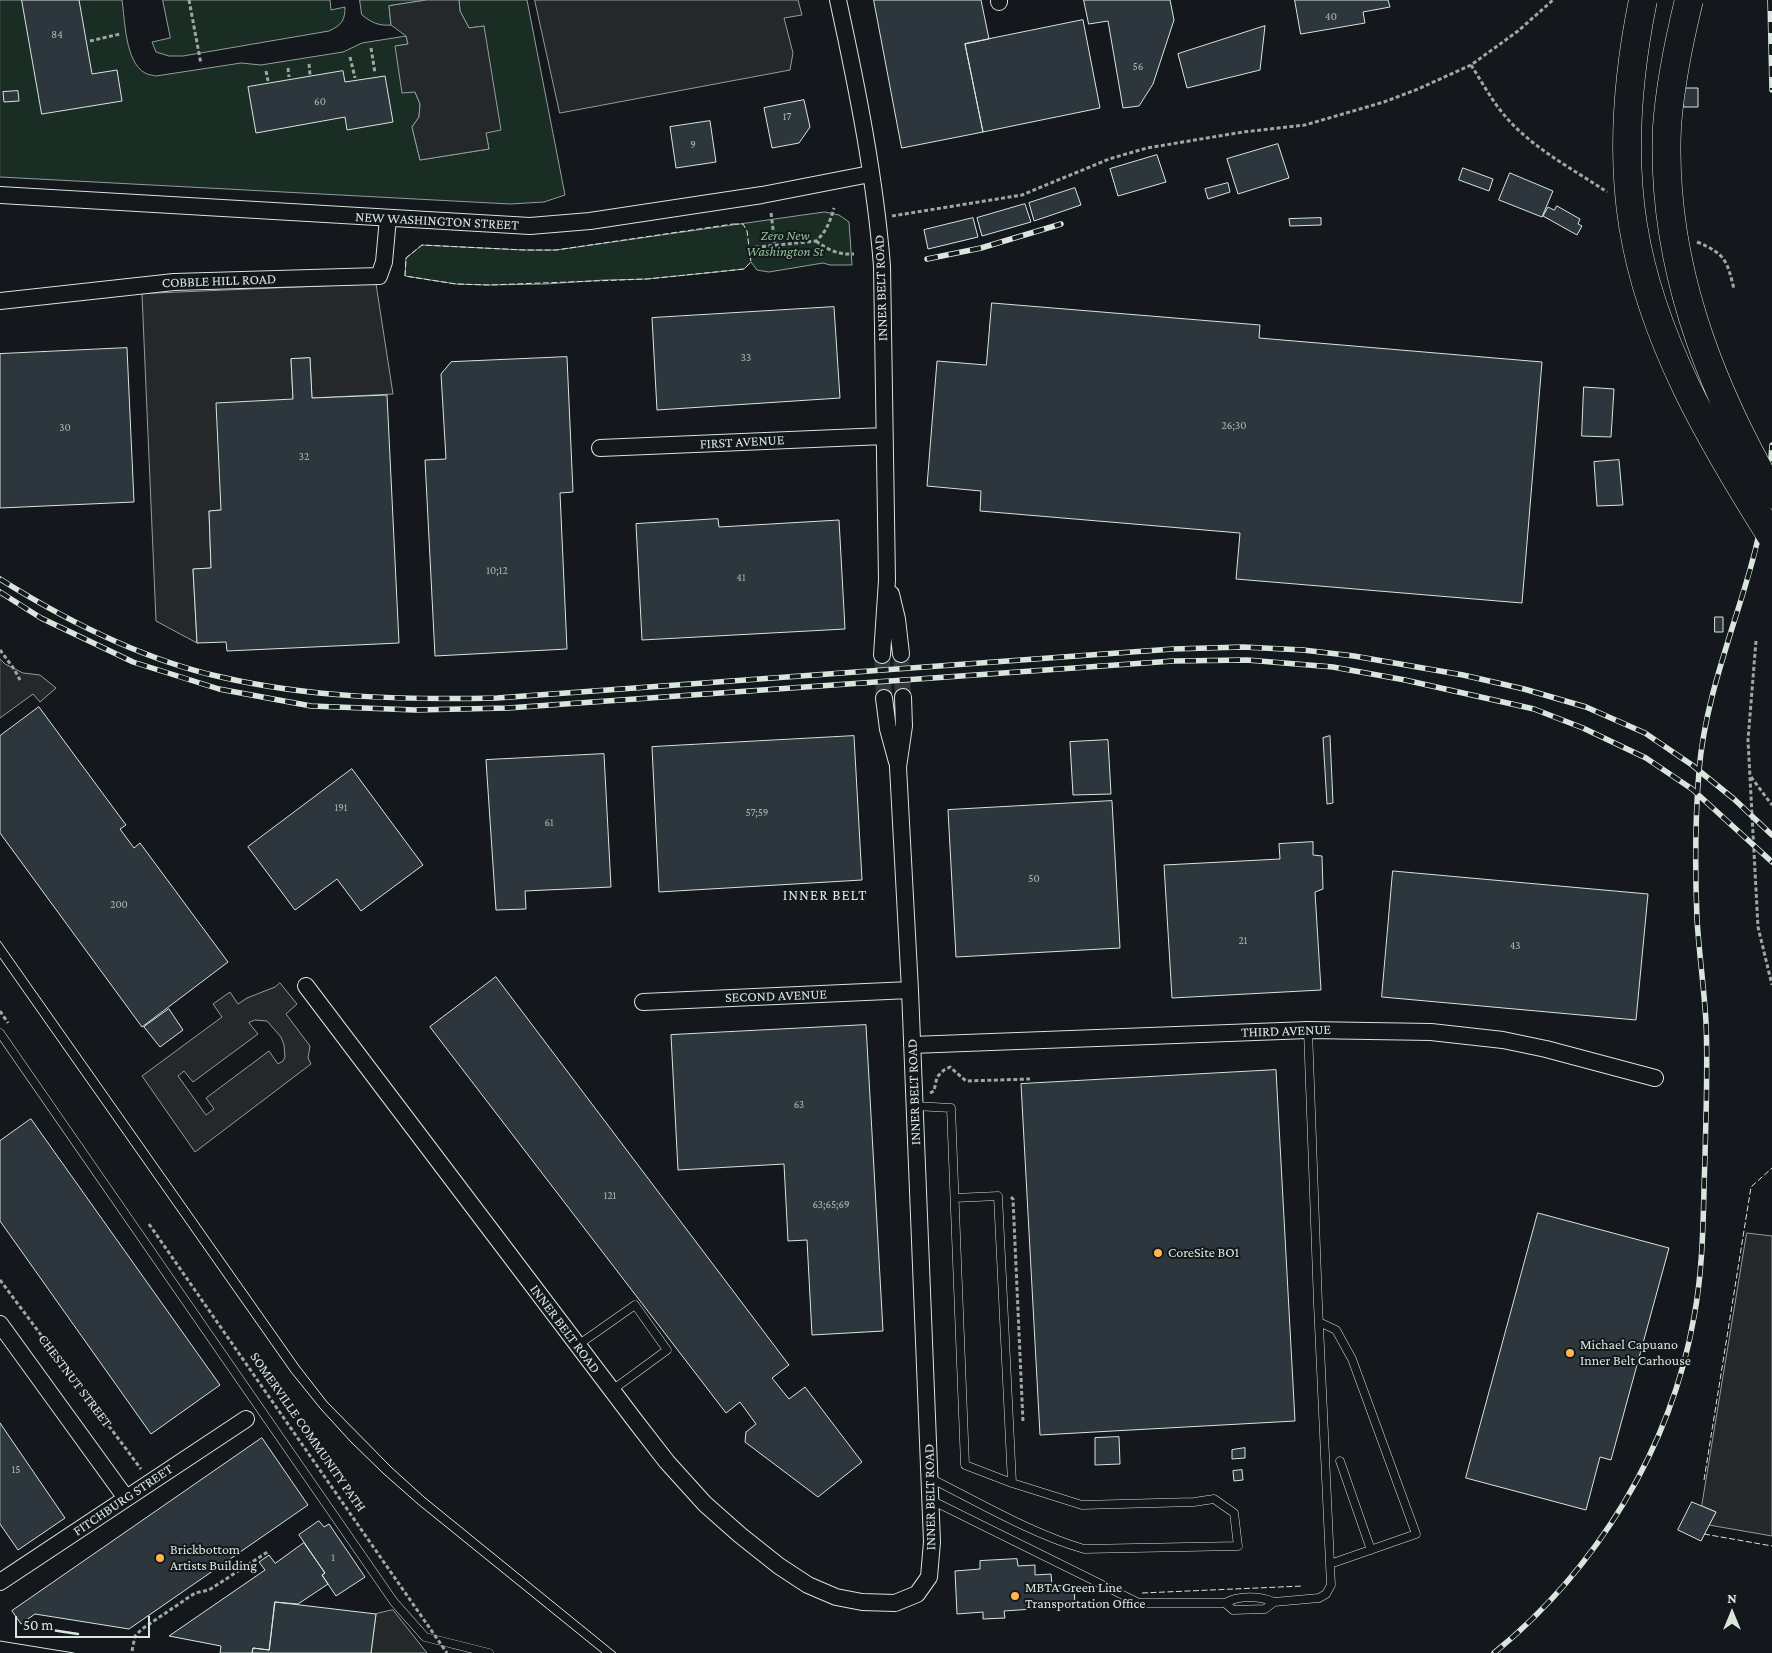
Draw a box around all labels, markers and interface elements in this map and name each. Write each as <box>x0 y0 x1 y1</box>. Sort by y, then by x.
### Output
house number: 40 <box>1325 10 1337 24</box>
house number: 84 <box>51 28 63 42</box>
house number: 56 <box>1133 60 1143 74</box>
house number: 60 <box>314 95 326 109</box>
house number: 17 <box>783 110 791 124</box>
house number: 9 <box>690 138 696 152</box>
street label: NEW WASHINGTON STREET <box>355 208 519 234</box>
park label: Zero New Washington St <box>746 228 824 260</box>
street label: INNER BELT ROAD <box>871 235 891 341</box>
street label: COBBLE HILL ROAD <box>162 271 276 291</box>
house number: 33 <box>741 351 751 365</box>
house number: 26;30 <box>1222 419 1246 433</box>
house number: 30 <box>59 421 71 435</box>
street label: FIRST AVENUE <box>699 431 785 453</box>
house number: 32 <box>299 450 309 464</box>
house number: 10;12 <box>486 564 508 578</box>
house number: 41 <box>736 571 746 585</box>
house number: 191 <box>335 801 347 815</box>
house number: 57;59 <box>746 806 768 820</box>
house number: 61 <box>544 816 554 830</box>
house number: 50 <box>1028 872 1040 886</box>
district label: INNER BELT <box>781 886 869 904</box>
house number: 200 <box>110 898 128 912</box>
house number: 21 <box>1239 934 1247 948</box>
house number: 43 <box>1510 939 1520 953</box>
street label: SECOND AVENUE <box>725 986 827 1006</box>
street label: THIRD AVENUE <box>1241 1021 1331 1041</box>
street label: INNER BELT ROAD <box>904 1039 924 1145</box>
house number: 63 <box>794 1098 804 1112</box>
house number: 121 <box>604 1189 616 1203</box>
house number: 63;65;69 <box>813 1198 849 1212</box>
place label: CoreSite BO1 <box>1168 1245 1239 1261</box>
marker: CoreSite BO1 <box>1152 1247 1164 1259</box>
street label: INNER BELT ROAD <box>526 1281 604 1377</box>
street label: CHESTNUT STREET <box>34 1331 116 1431</box>
place label: Michael Capuano Inner Belt Carhouse <box>1580 1337 1691 1370</box>
marker: Michael Capuano Inner Belt Carhouse <box>1564 1347 1576 1359</box>
street label: SOMERVILLE COMMUNITY PATH <box>246 1349 370 1515</box>
street label: INNER BELT ROAD <box>921 1444 939 1550</box>
street label: FITCHBURG STREET <box>70 1460 176 1540</box>
house number: 15 <box>12 1463 20 1477</box>
place label: Brickbottom Artists Building <box>170 1542 257 1574</box>
house number: 1 <box>331 1551 335 1565</box>
marker: Brickbottom Artists Building <box>154 1552 166 1564</box>
place label: MBTA Green Line Transportation Office <box>1025 1580 1145 1612</box>
north arrow <box>1707 1588 1757 1638</box>
marker: MBTA Green Line Transportation Office <box>1009 1590 1021 1602</box>
text: N <box>1727 1590 1737 1606</box>
scale bar <box>18 1606 152 1638</box>
text: 50 m <box>23 1617 53 1633</box>

